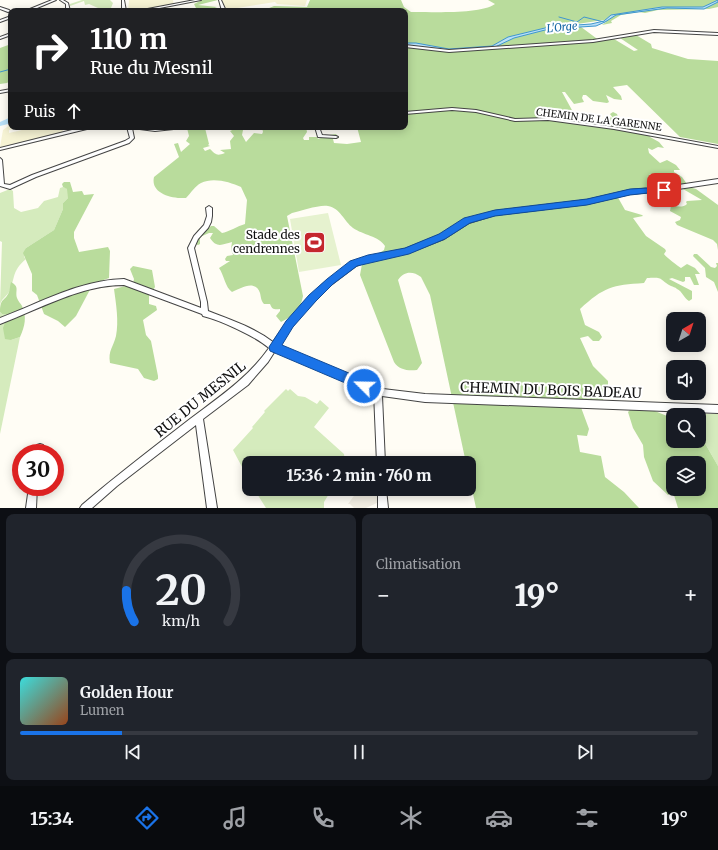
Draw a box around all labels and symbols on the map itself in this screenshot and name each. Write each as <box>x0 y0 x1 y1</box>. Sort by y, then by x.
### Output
water label: L'Orge <box>546 18 578 36</box>
street label: CHEMIN DE LA GARENNE <box>535 105 663 134</box>
pin <box>647 173 681 207</box>
place label: Stade des cendrennes <box>233 227 300 256</box>
sports icon: Stade des cendrennes <box>302 229 328 255</box>
north arrow <box>666 312 706 352</box>
street label: RUE DU MESNIL <box>151 357 249 441</box>
position arrow <box>343 365 385 407</box>
street label: CHEMIN DU BOIS BADEAU <box>460 378 643 402</box>
speed limit sign: 30 <box>12 444 64 496</box>

